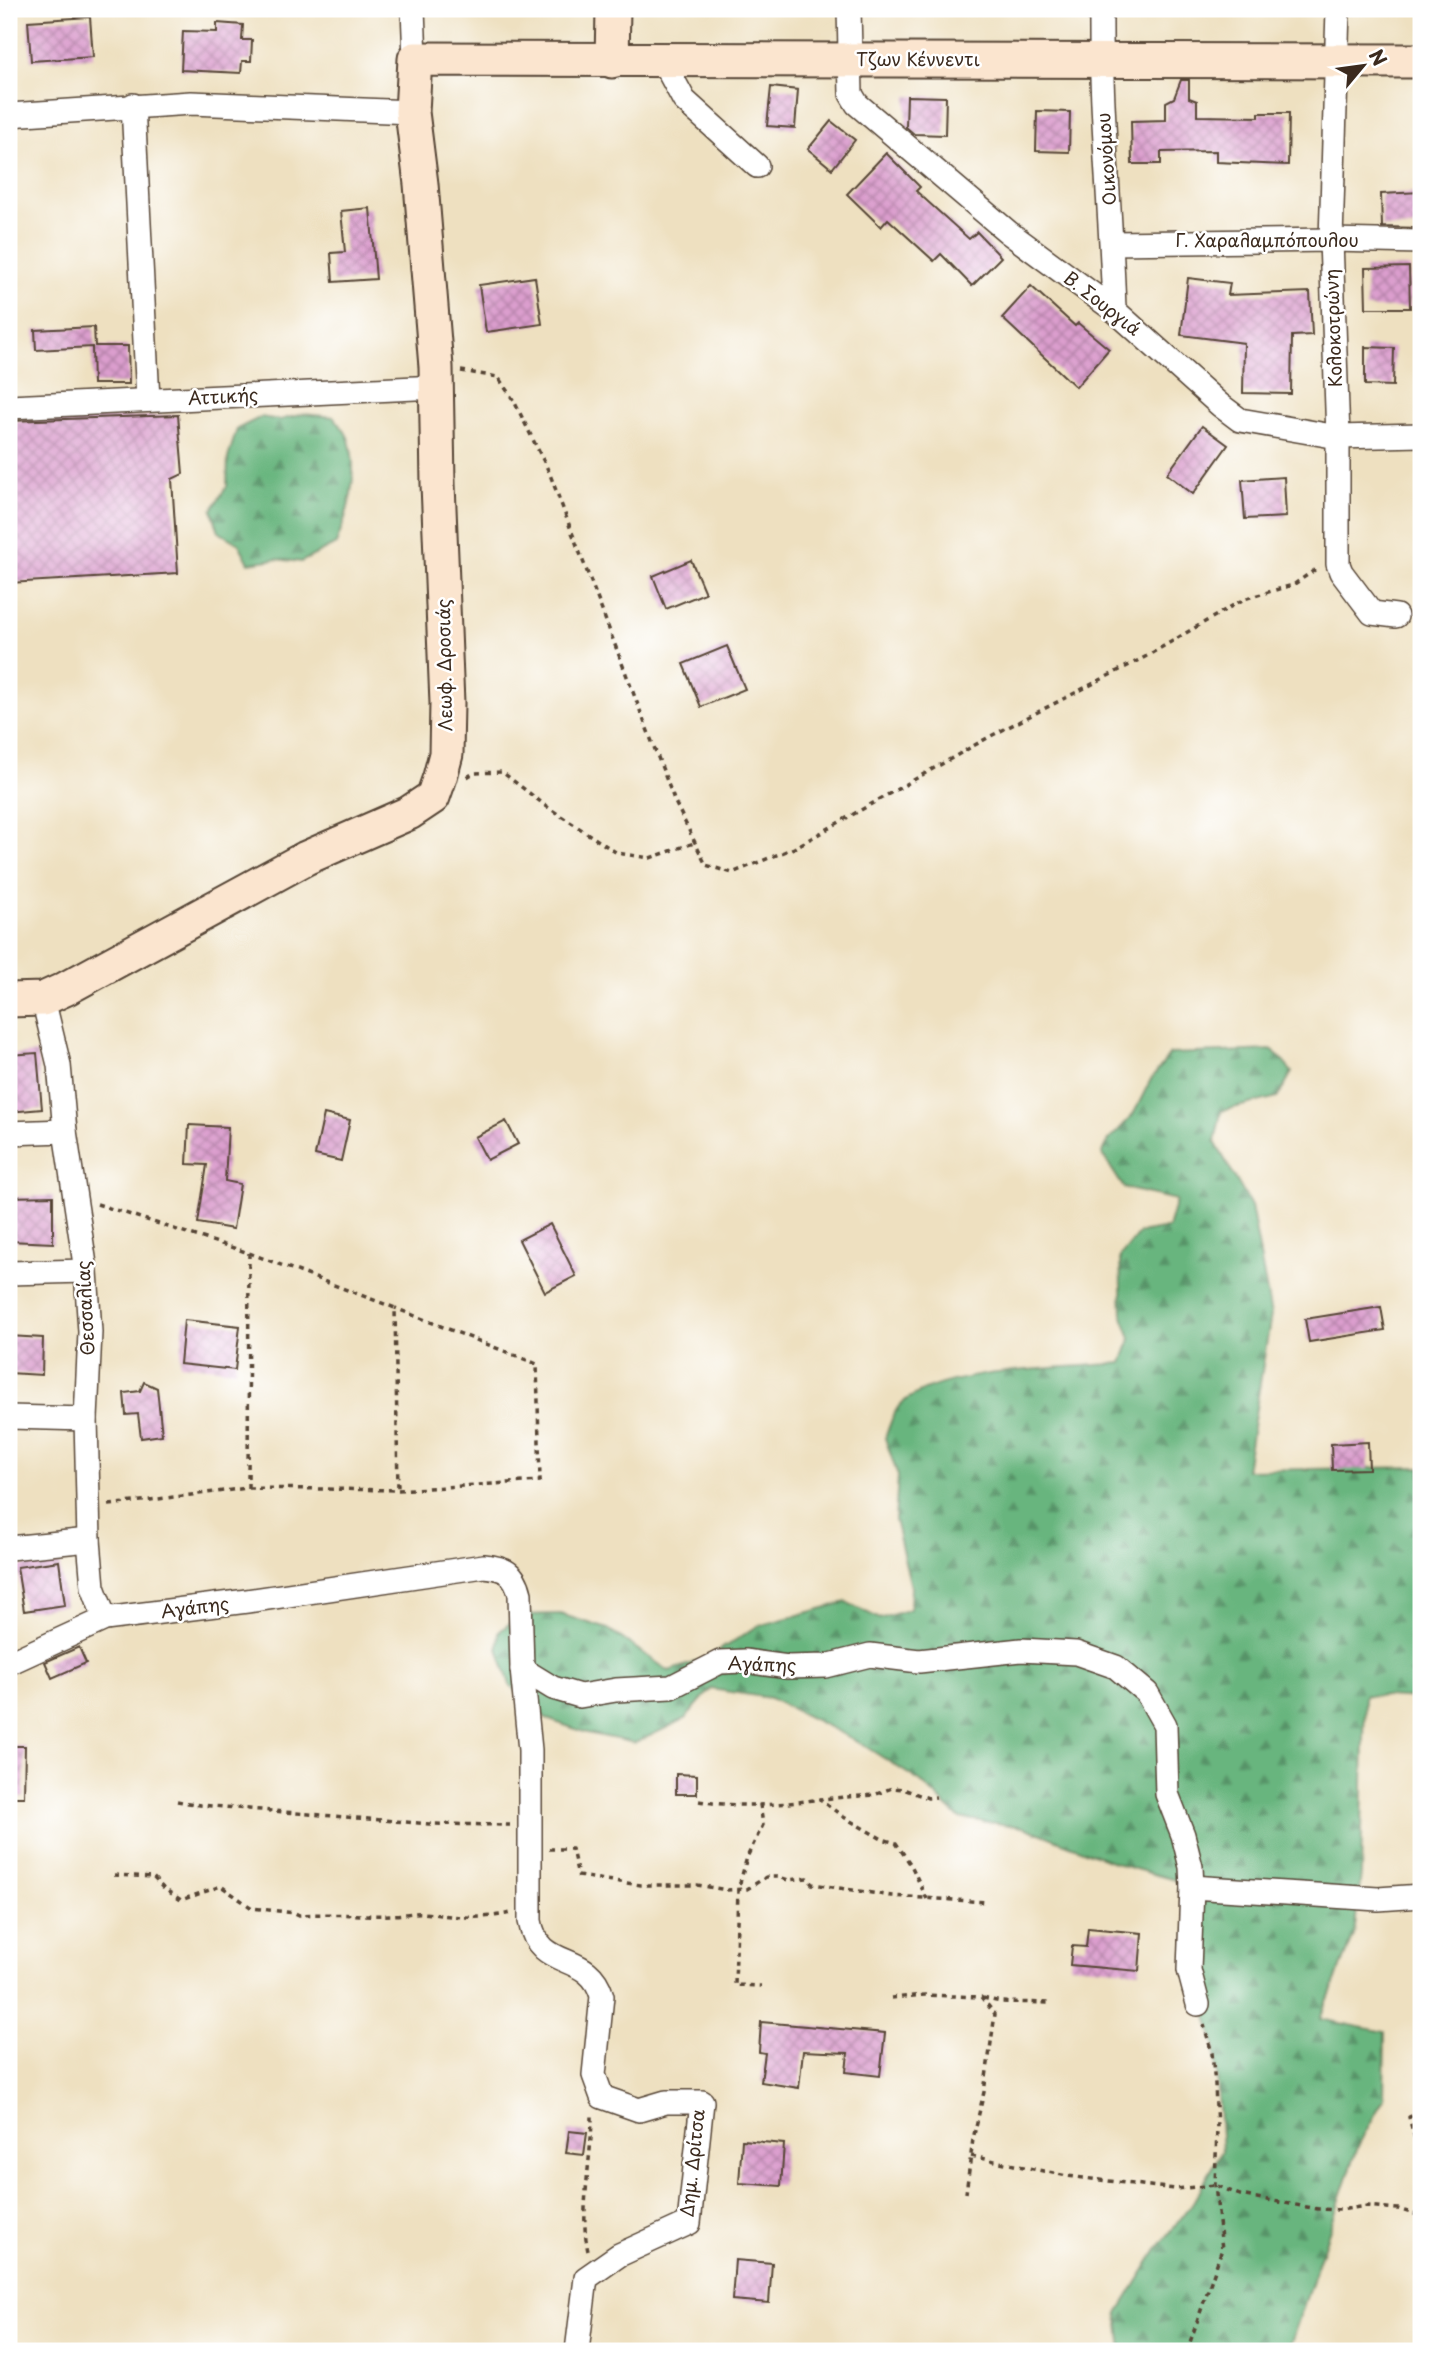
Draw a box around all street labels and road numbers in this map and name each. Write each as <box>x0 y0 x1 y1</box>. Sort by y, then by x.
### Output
street label: Τζων Κέννεντι <box>856 45 980 72</box>
street label: Οικονόμου <box>1089 112 1122 206</box>
street label: Γ. Χαραλαμπόπουλου <box>1175 226 1359 253</box>
street label: Β. Σουργιά <box>1059 264 1147 342</box>
street label: Κολοκοτρώνη <box>1317 268 1348 388</box>
street label: Αττικής <box>187 380 259 411</box>
street label: Λεωφ. Δροσιάς <box>429 599 458 732</box>
street label: Θεσσαλίας <box>69 1260 100 1356</box>
street label: Αγάπης <box>159 1589 231 1624</box>
street label: Αγάπης <box>727 1649 797 1678</box>
street label: Δημ. Δρίτσα <box>672 2108 711 2218</box>

